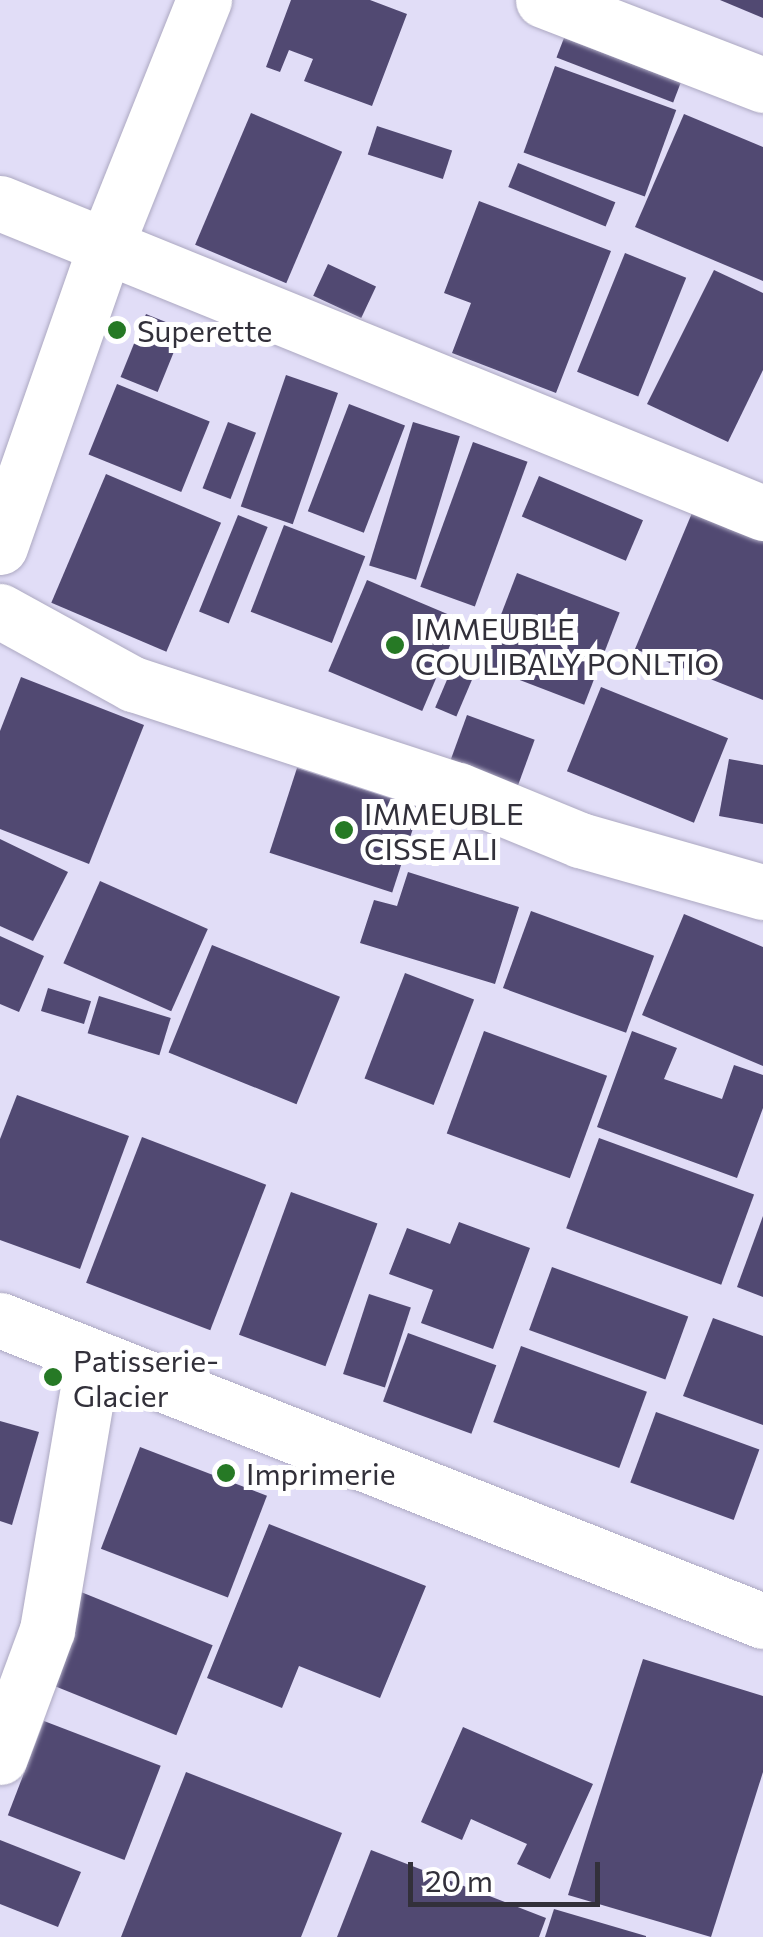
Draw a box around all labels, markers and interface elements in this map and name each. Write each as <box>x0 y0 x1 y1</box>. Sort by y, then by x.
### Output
place label: Superette <box>137 312 272 348</box>
marker: Superette <box>106 319 128 341</box>
place label: IMMEUBLE COULIBALY PONLTIO <box>415 610 719 680</box>
marker: IMMEUBLE COULIBALY PONLTIO <box>384 634 406 656</box>
place label: IMMEUBLE CISSE ALI <box>364 795 524 866</box>
marker: IMMEUBLE CISSE ALI <box>333 819 355 841</box>
place label: Patisserie- Glacier <box>73 1342 219 1412</box>
marker: Patisserie- Glacier <box>42 1366 64 1388</box>
place label: Imprimerie <box>246 1455 396 1491</box>
marker: Imprimerie <box>215 1462 237 1484</box>
scale bar <box>413 1842 606 1904</box>
text: 20 m <box>425 1861 493 1898</box>

